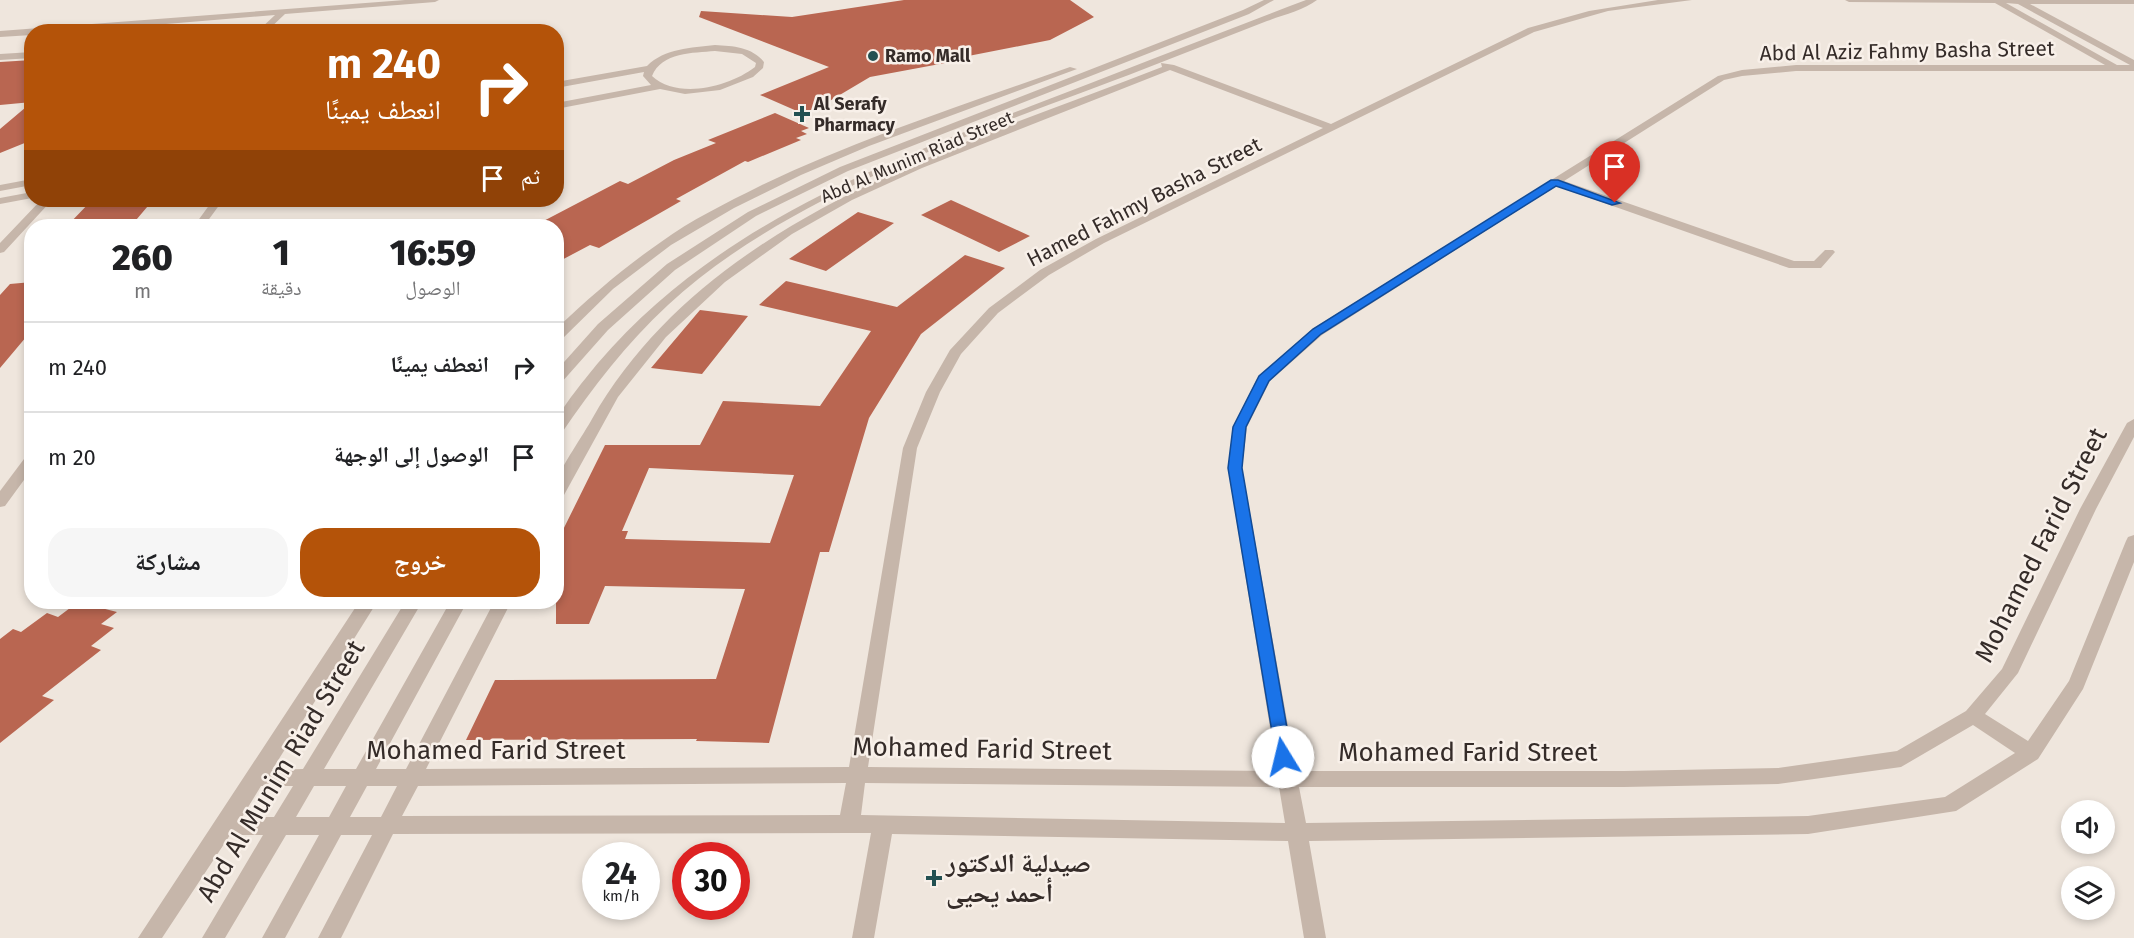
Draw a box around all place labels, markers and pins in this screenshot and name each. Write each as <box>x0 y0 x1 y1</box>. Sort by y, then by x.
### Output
place label: Ramo Mall <box>885 45 971 67</box>
marker: Ramo Mall <box>866 49 880 63</box>
place label: Al Serafy Pharmacy <box>813 93 896 136</box>
marker: Al Serafy Pharmacy <box>795 107 809 121</box>
pin <box>1589 141 1640 203</box>
place label: صيدلية الدكتور أحمد يحيى <box>945 848 1091 909</box>
marker: صيدلية الدكتور أحمد يحيى <box>927 871 941 885</box>

